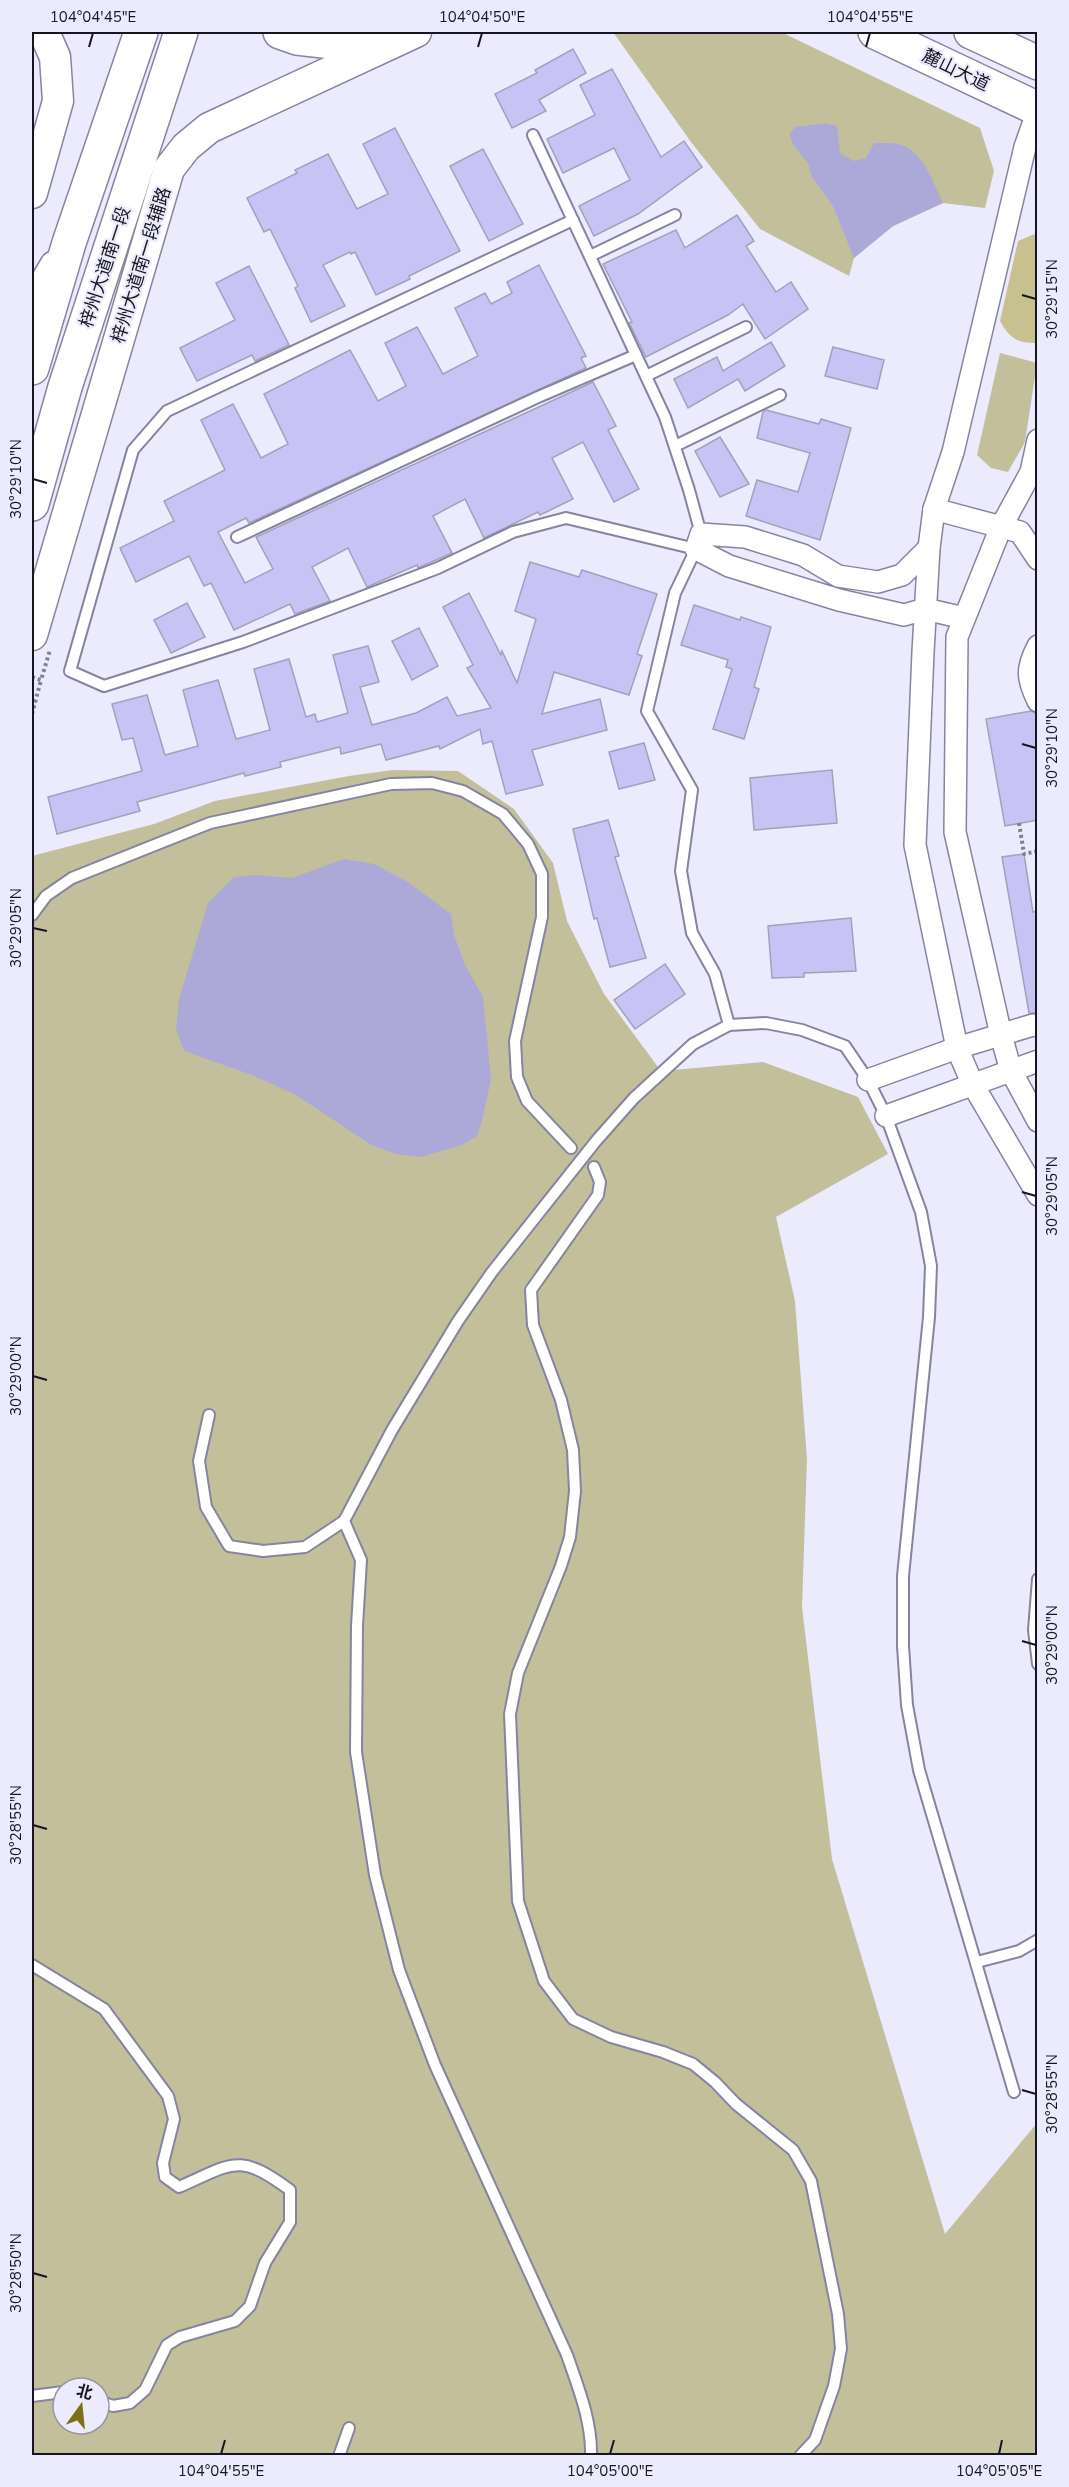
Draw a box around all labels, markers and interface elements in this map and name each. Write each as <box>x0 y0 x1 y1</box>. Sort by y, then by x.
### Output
text: 104°04'45"E <box>50 7 136 27</box>
text: 104°04'50"E <box>439 7 525 27</box>
text: 104°04'55"E <box>827 7 913 27</box>
street label: 麓山大道 <box>918 43 994 97</box>
street label: 梓州大道南一段辅路 <box>106 184 176 346</box>
street label: 梓州大道南一段 <box>74 203 136 331</box>
text: 30°29'15"N <box>1042 259 1062 339</box>
text: 30°29'10"N <box>6 439 26 519</box>
text: 30°29'10"N <box>1042 708 1062 788</box>
text: 30°29'05"N <box>6 888 26 968</box>
text: 30°29'05"N <box>1042 1156 1062 1236</box>
text: 30°29'00"N <box>6 1336 26 1416</box>
text: 30°29'00"N <box>1042 1605 1062 1685</box>
text: 30°28'55"N <box>6 1785 26 1865</box>
text: 30°28'55"N <box>1042 2054 1062 2134</box>
text: 30°28'50"N <box>6 2233 26 2313</box>
north arrow <box>51 2376 111 2436</box>
text: 北 <box>74 2380 95 2405</box>
text: 104°04'55"E <box>178 2461 264 2481</box>
text: 104°05'00"E <box>567 2461 653 2481</box>
text: 104°05'05"E <box>956 2461 1042 2481</box>

